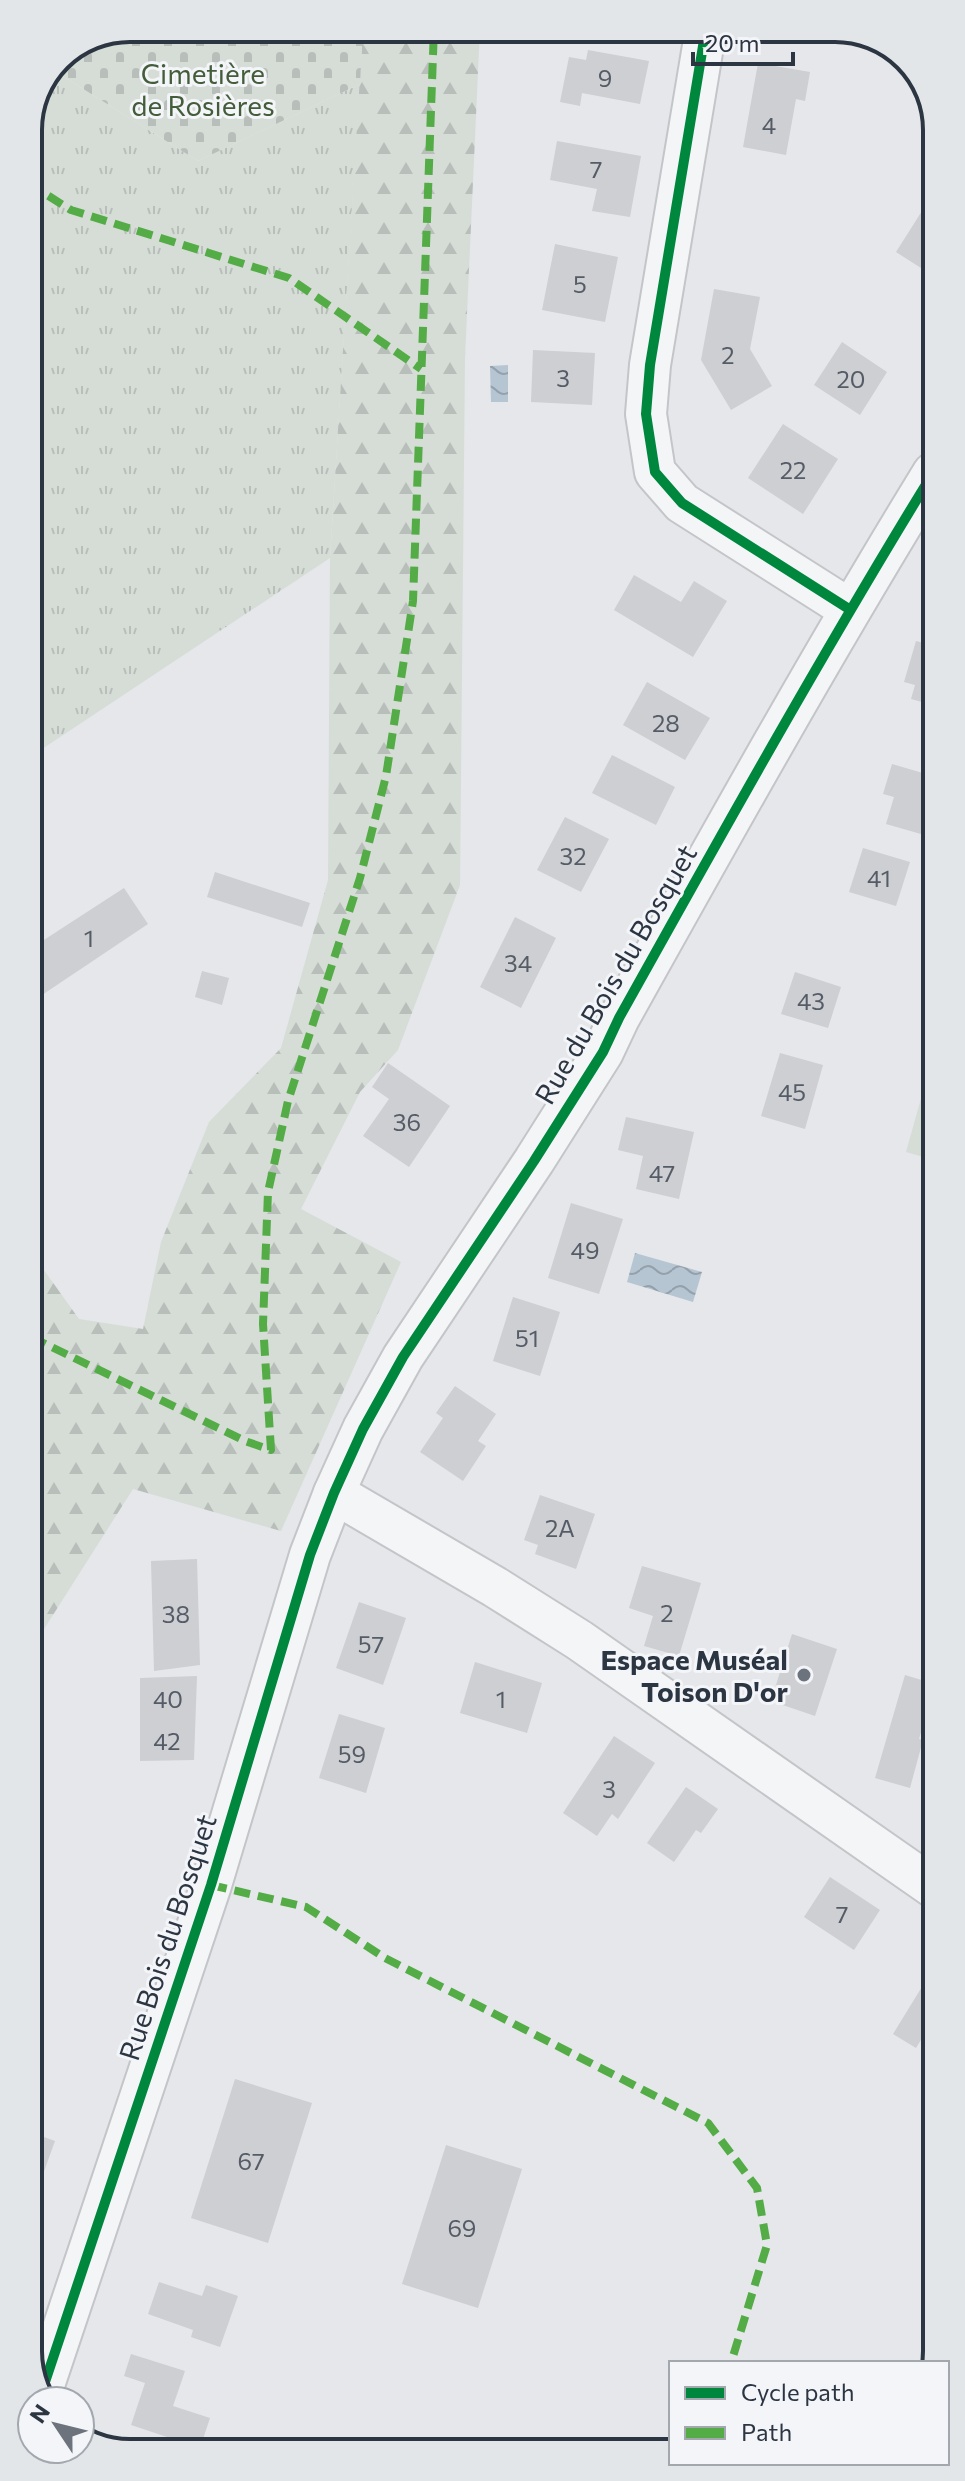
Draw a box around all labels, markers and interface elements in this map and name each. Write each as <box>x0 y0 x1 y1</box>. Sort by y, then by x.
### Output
scale bar <box>693 16 793 66</box>
text: 20 m <box>705 28 759 57</box>
park label: Cimetière de Rosières <box>131 56 275 122</box>
house number: 9 <box>598 63 612 92</box>
house number: 4 <box>762 110 776 139</box>
house number: 7 <box>590 154 602 183</box>
house number: 5 <box>573 269 587 298</box>
house number: 2 <box>721 340 735 369</box>
house number: 3 <box>556 363 570 392</box>
house number: 20 <box>837 364 865 393</box>
house number: 22 <box>780 455 806 484</box>
house number: 28 <box>652 708 680 737</box>
street label: Rue du Bois du Bosquet <box>527 838 703 1110</box>
house number: 32 <box>560 841 586 870</box>
house number: 41 <box>867 863 891 892</box>
house number: 1 <box>84 923 94 952</box>
house number: 34 <box>504 948 532 977</box>
house number: 43 <box>797 986 825 1015</box>
house number: 45 <box>778 1077 806 1106</box>
house number: 36 <box>393 1107 421 1136</box>
house number: 47 <box>649 1158 675 1187</box>
house number: 49 <box>571 1235 599 1264</box>
house number: 51 <box>515 1323 539 1352</box>
house number: 2A <box>545 1513 575 1542</box>
house number: 2 <box>660 1598 674 1627</box>
house number: 38 <box>162 1599 190 1628</box>
house number: 57 <box>358 1629 384 1658</box>
place label: Espace Muséal Toison D'or <box>600 1642 788 1708</box>
marker: Espace Muséal Toison D'or <box>795 1666 813 1684</box>
house number: 40 <box>153 1684 183 1713</box>
house number: 1 <box>496 1684 506 1713</box>
house number: 42 <box>153 1726 181 1755</box>
house number: 59 <box>338 1739 366 1768</box>
house number: 3 <box>602 1774 616 1803</box>
street label: Rue Bois du Bosquet <box>111 1810 223 2064</box>
house number: 7 <box>836 1899 848 1928</box>
house number: 67 <box>237 2146 265 2175</box>
house number: 69 <box>448 2213 476 2242</box>
legend <box>669 2361 949 2465</box>
text: Cycle path <box>741 2377 855 2406</box>
north arrow <box>16 2385 96 2465</box>
text: N <box>23 2399 55 2428</box>
text: Path <box>741 2417 792 2446</box>

